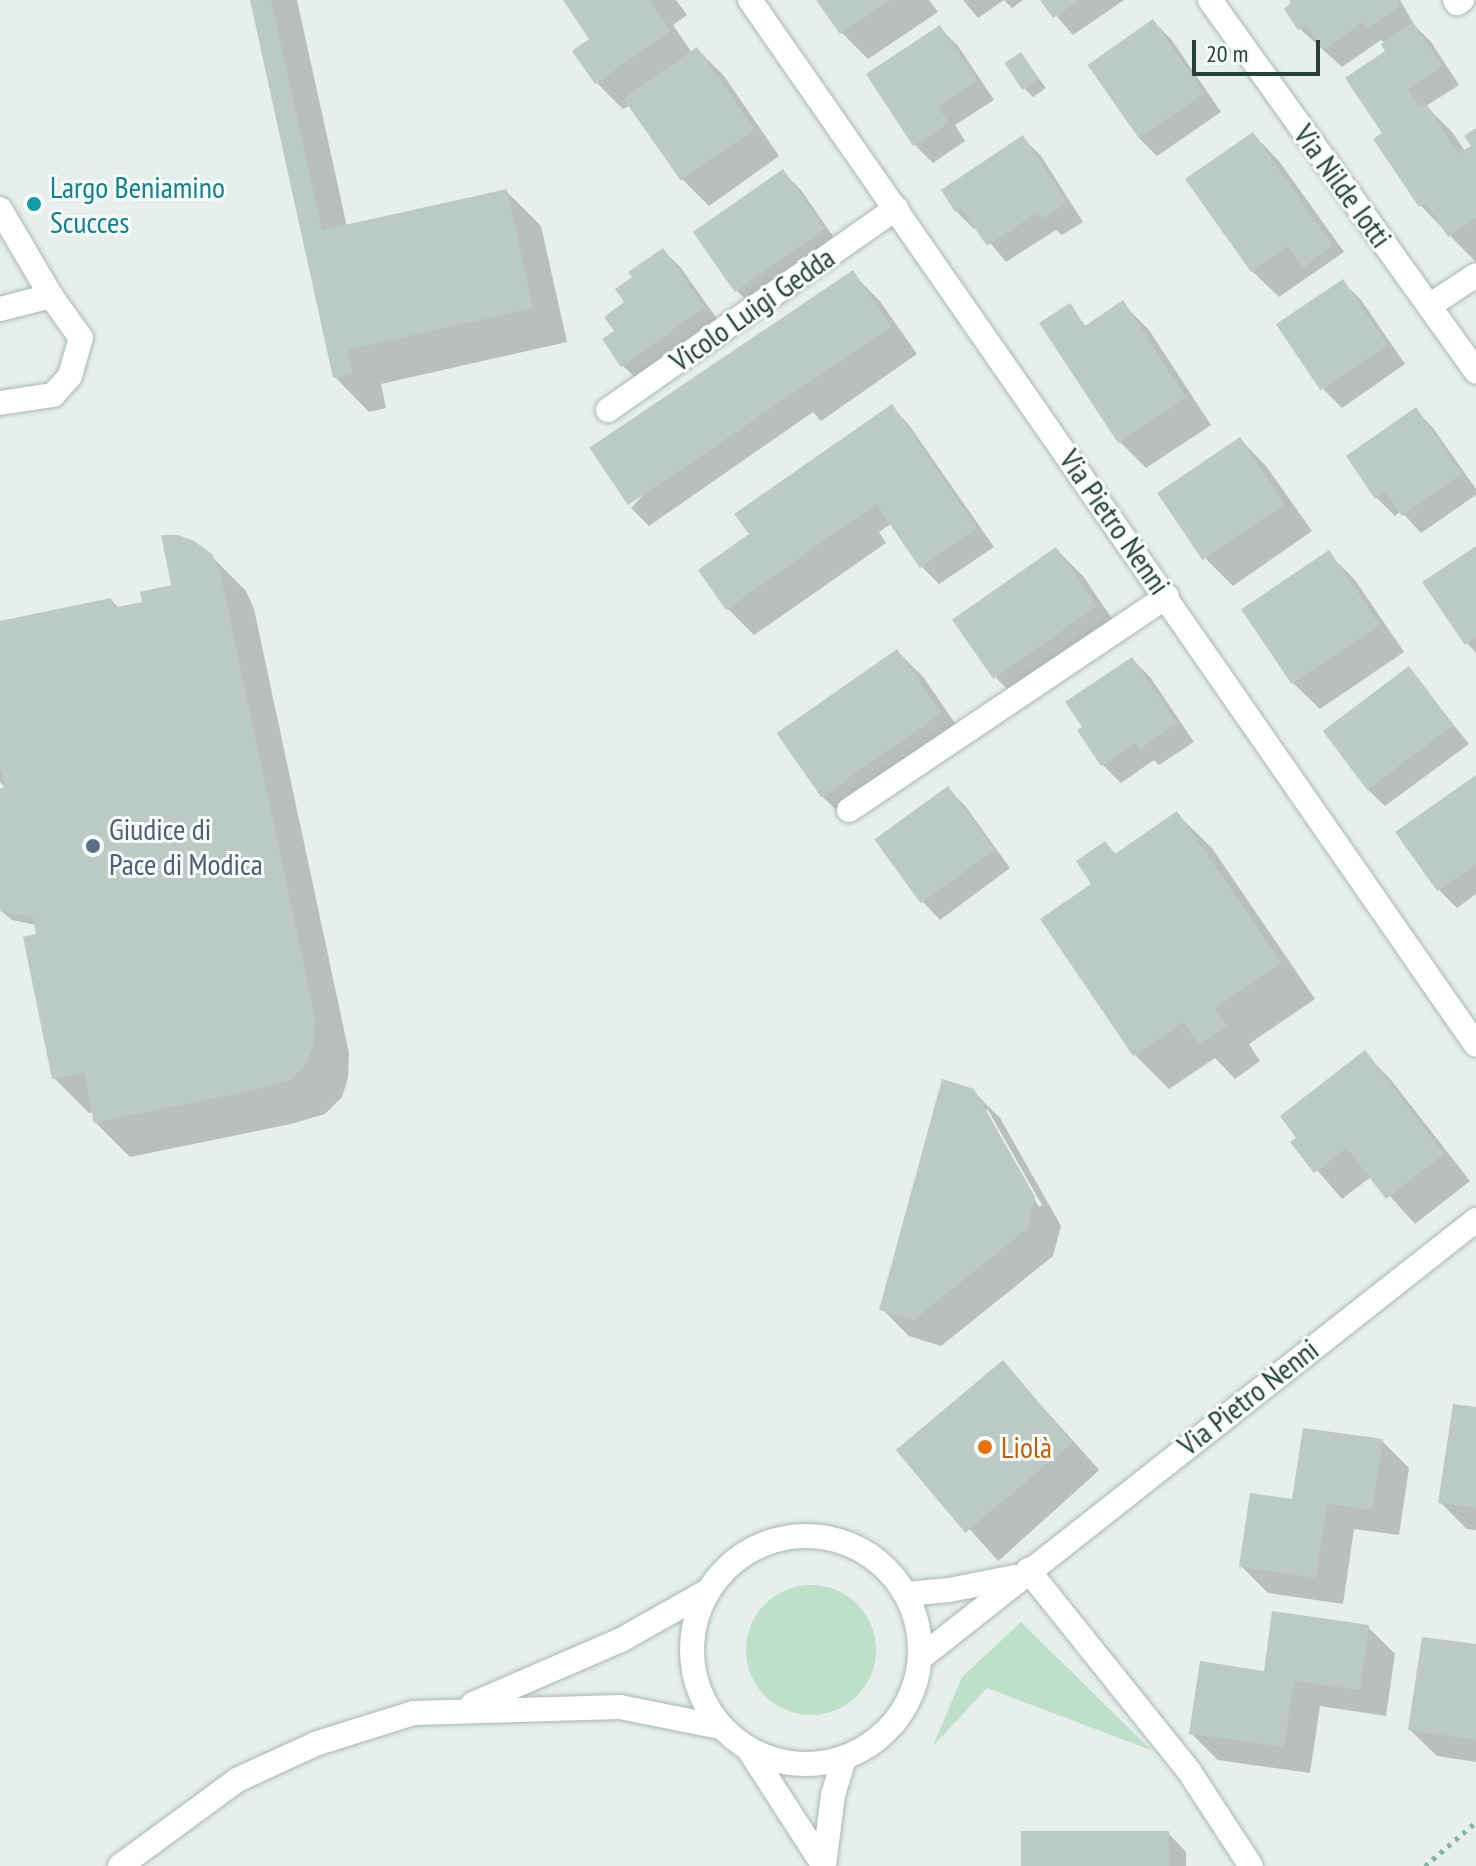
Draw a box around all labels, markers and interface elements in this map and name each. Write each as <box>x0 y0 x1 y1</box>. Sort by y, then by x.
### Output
scale bar <box>1196 24 1324 74</box>
text: 20 m <box>1206 38 1248 69</box>
street label: Via Nilde Iotti <box>1286 118 1400 254</box>
place label: Largo Beniamino Scucces <box>50 169 225 240</box>
marker: Largo Beniamino Scucces <box>25 195 43 213</box>
street label: Vicolo Luigi Gedda <box>663 239 841 379</box>
street label: Via Pietro Nenni <box>1052 443 1178 601</box>
place label: Giudice di Pace di Modica <box>109 811 263 882</box>
marker: Giudice di Pace di Modica <box>84 837 102 855</box>
street label: Via Pietro Nenni <box>1171 1331 1325 1463</box>
place label: Liolà <box>1001 1429 1052 1465</box>
marker: Liolà <box>976 1438 994 1456</box>

